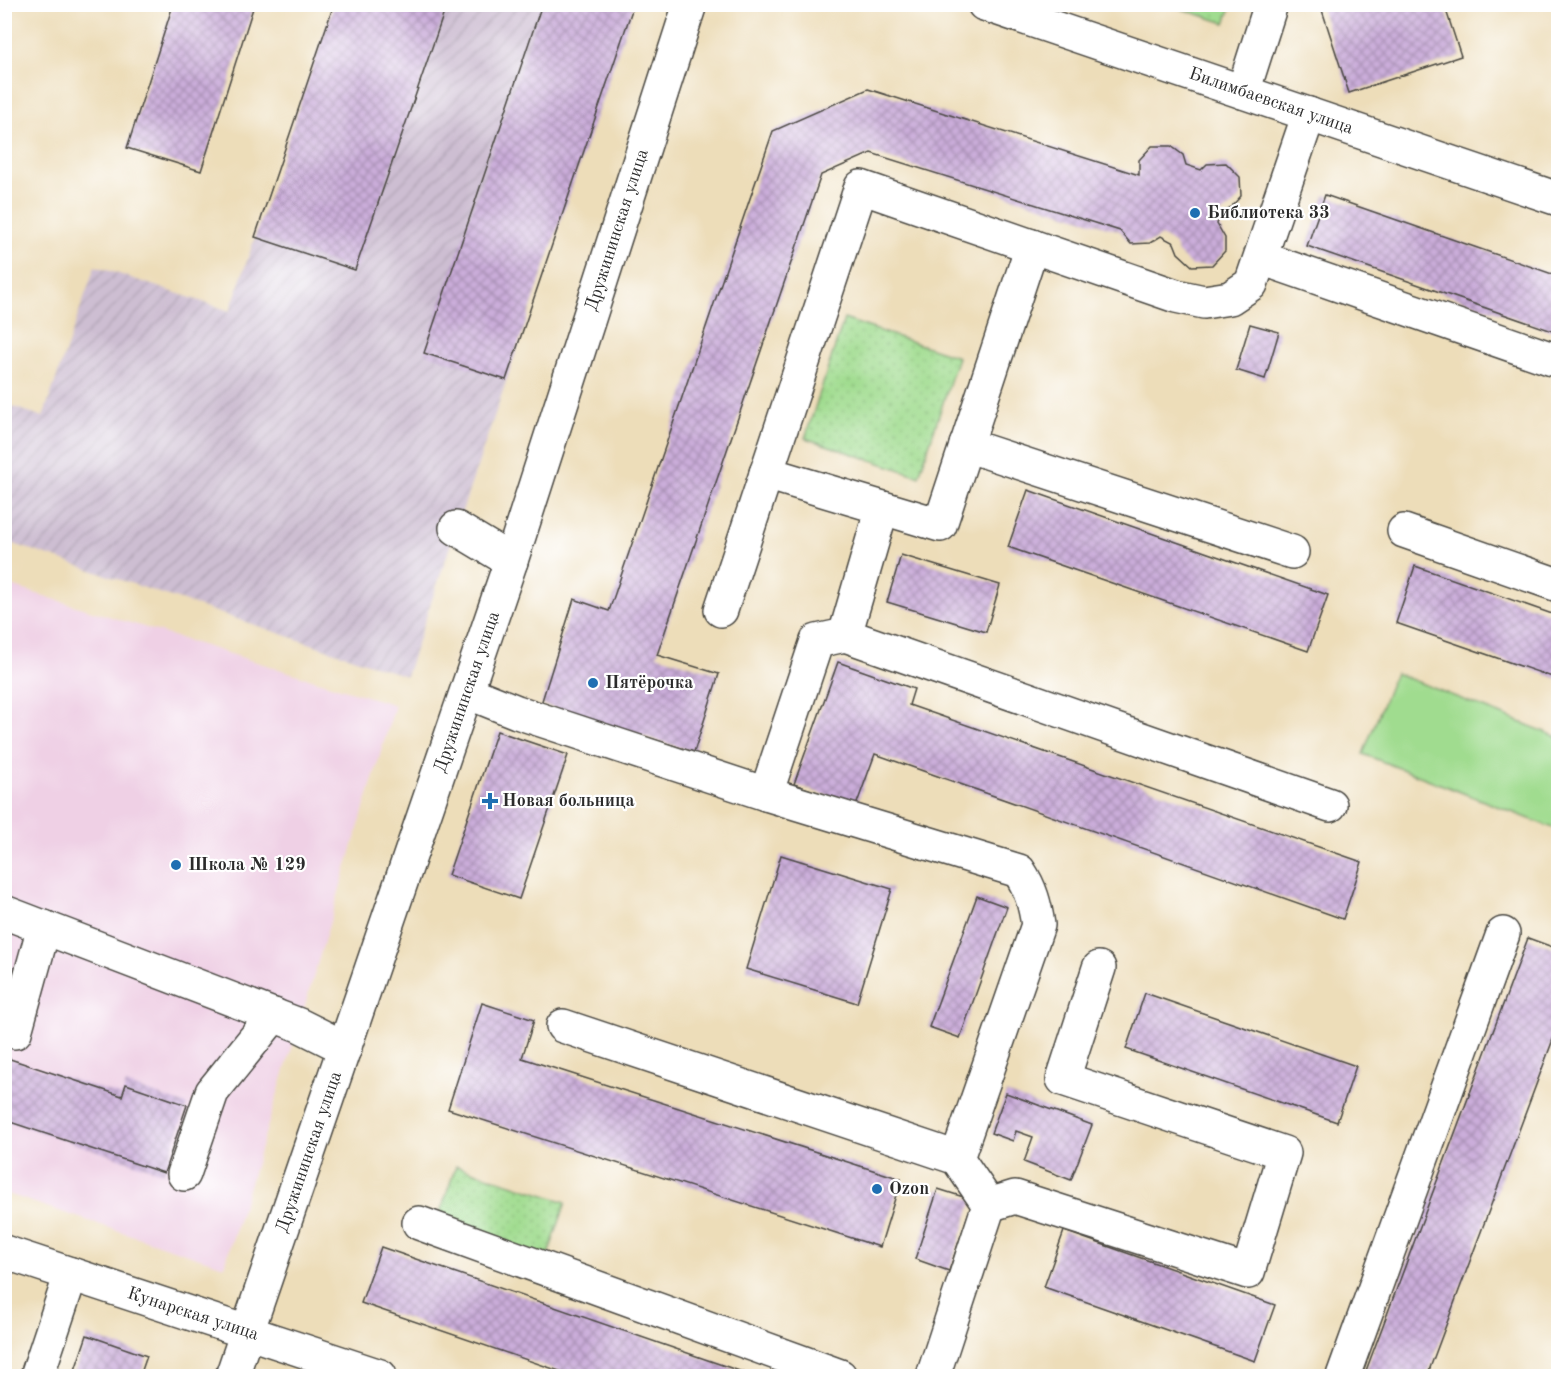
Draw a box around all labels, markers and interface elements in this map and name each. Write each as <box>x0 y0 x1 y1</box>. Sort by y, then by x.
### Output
street label: Билимбаевская улица <box>1187 64 1356 138</box>
street label: Дружининская улица <box>582 147 652 313</box>
place label: Библиотека 33 <box>1207 204 1330 222</box>
marker: Библиотека 33 <box>1188 206 1202 220</box>
street label: Дружининская улица <box>431 609 503 775</box>
place label: Пятёрочка <box>605 674 693 692</box>
marker: Пятёрочка <box>586 676 600 690</box>
place label: Новая больница <box>502 792 635 810</box>
marker: Новая больница <box>483 794 497 808</box>
place label: Школа № 129 <box>188 856 306 874</box>
marker: Школа № 129 <box>169 858 183 872</box>
street label: Дружининская улица <box>273 1069 345 1235</box>
place label: Ozon <box>889 1180 929 1198</box>
marker: Ozon <box>870 1182 884 1196</box>
street label: Кунарская улица <box>125 1284 261 1344</box>

